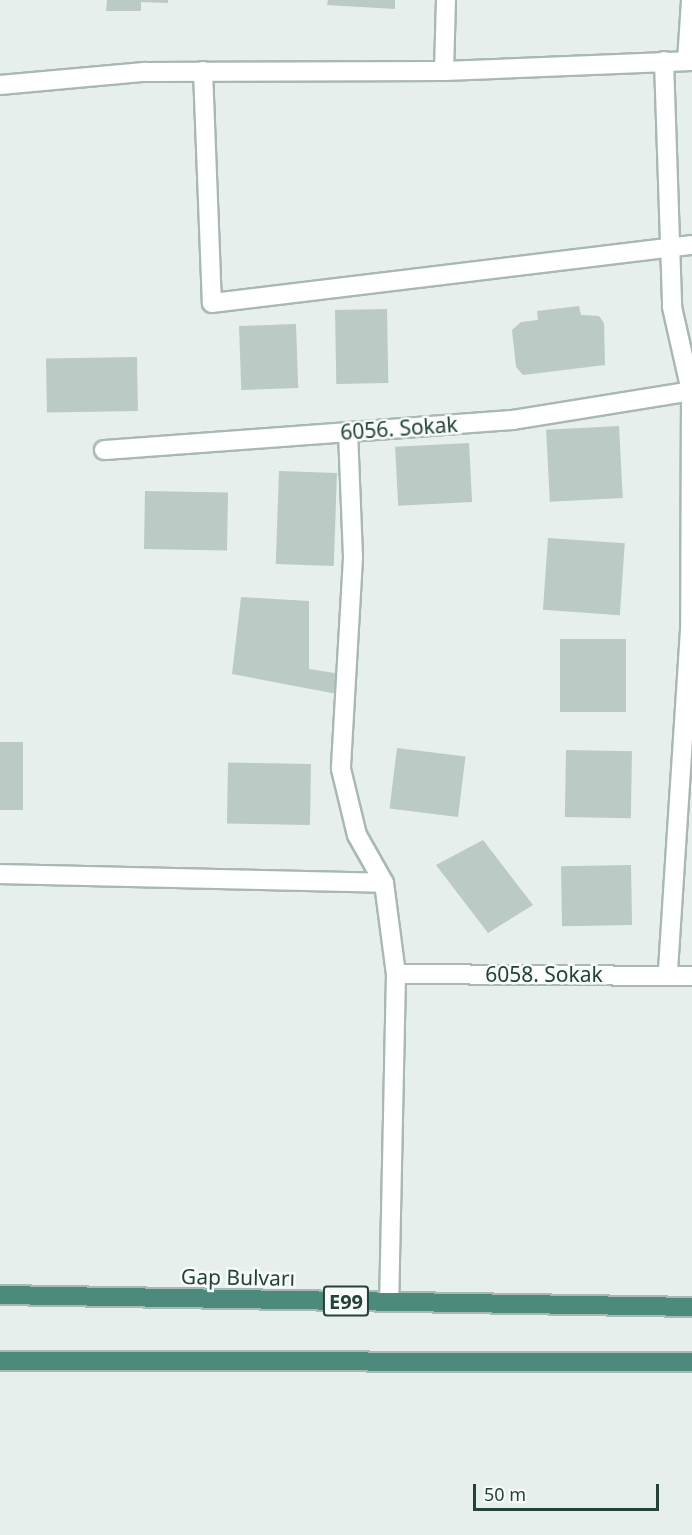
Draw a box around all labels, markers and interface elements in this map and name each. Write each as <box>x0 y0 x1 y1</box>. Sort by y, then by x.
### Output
street label: 6056. Sokak <box>339 411 459 445</box>
street label: 6058. Sokak <box>485 961 603 987</box>
street label: Gap Bulvarı <box>181 1263 295 1291</box>
road number: E99 <box>322 1284 370 1318</box>
scale bar <box>476 1472 662 1510</box>
text: 50 m <box>484 1482 526 1506</box>

